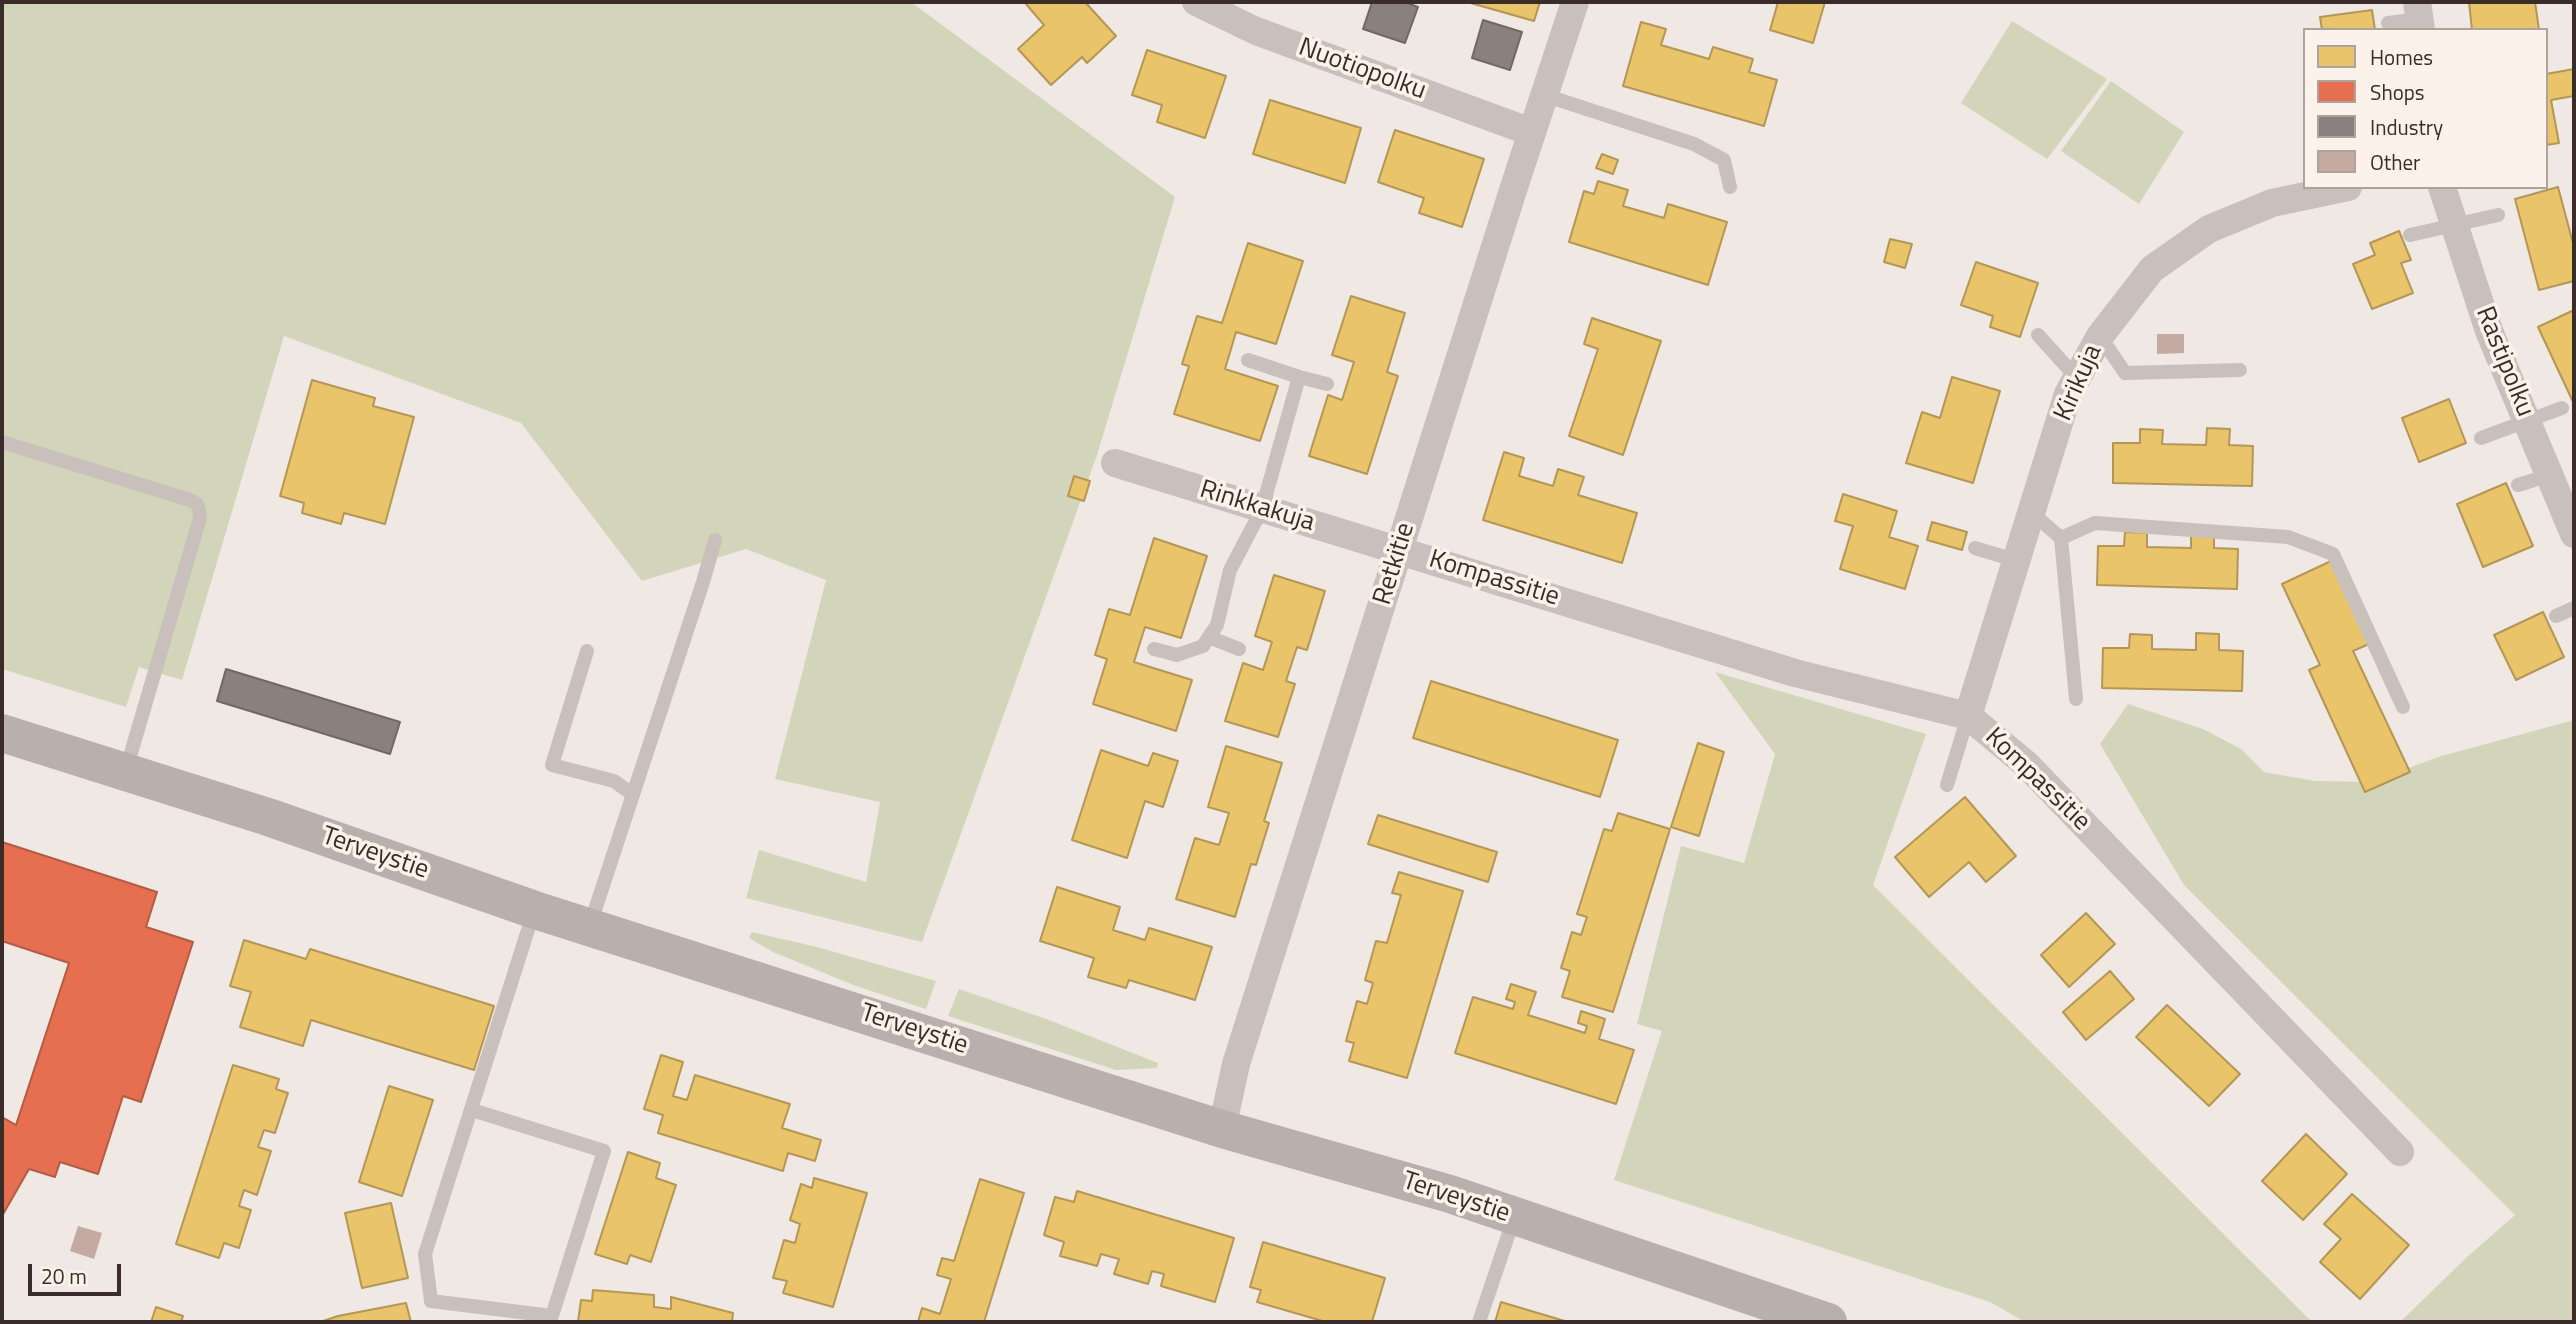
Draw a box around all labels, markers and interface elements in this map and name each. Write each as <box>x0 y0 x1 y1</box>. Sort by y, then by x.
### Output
legend <box>2303 28 2548 189</box>
street label: Nuotiopolku <box>1294 33 1430 107</box>
text: Homes <box>2370 41 2433 73</box>
text: Shops <box>2370 76 2425 108</box>
text: Industry <box>2370 111 2443 143</box>
text: Other <box>2370 146 2420 178</box>
street label: Rastipolku <box>2468 303 2540 421</box>
street label: Kirikuja <box>2048 340 2110 426</box>
street label: Rinkkakuja <box>1196 475 1318 539</box>
street label: Retkitie <box>1368 519 1422 609</box>
street label: Kompassitie <box>1425 544 1563 614</box>
street label: Kompassitie <box>1978 722 2096 838</box>
street label: Terveystie <box>317 821 433 887</box>
street label: Terveystie <box>856 998 972 1062</box>
street label: Terveystie <box>1398 1166 1514 1230</box>
scale bar <box>32 1250 124 1294</box>
text: 20 m <box>41 1260 87 1292</box>

